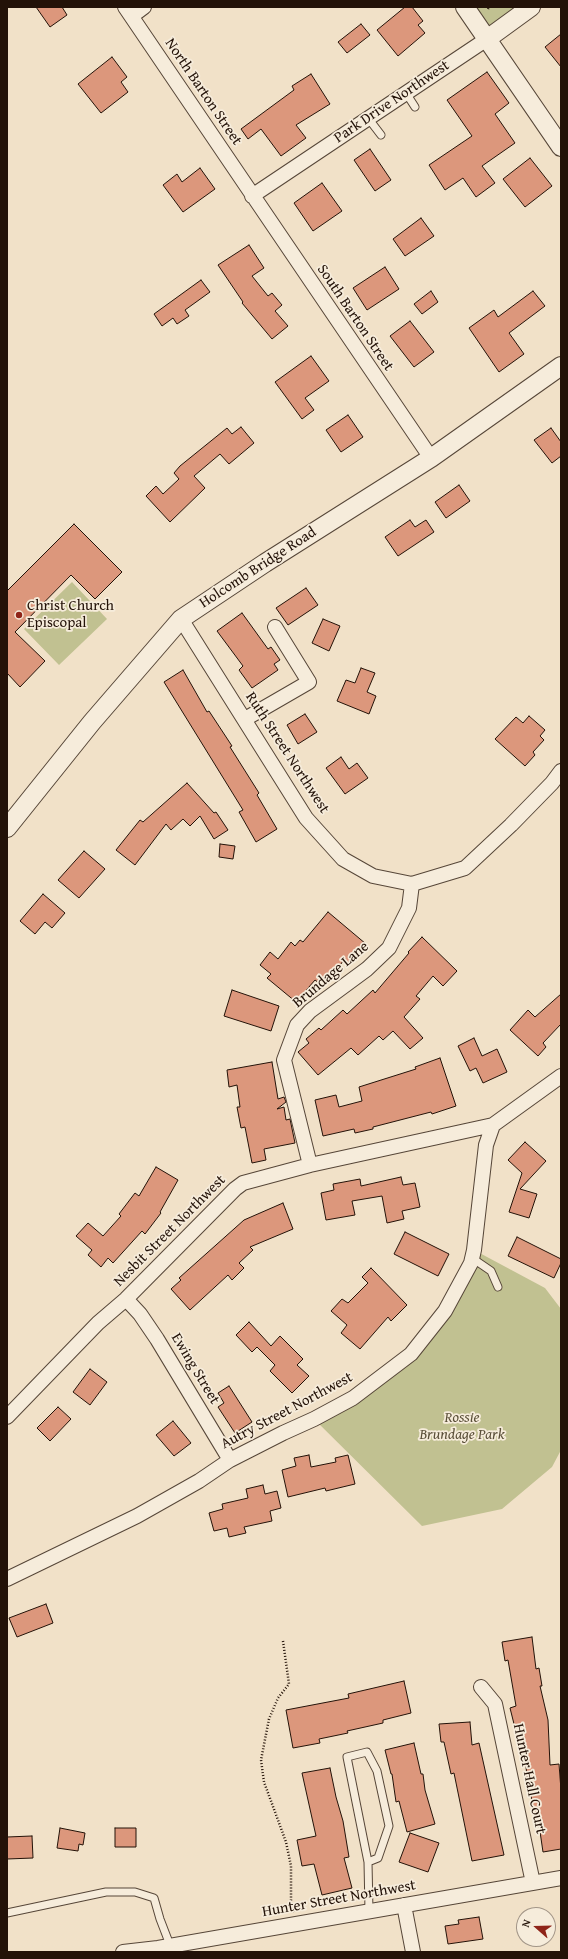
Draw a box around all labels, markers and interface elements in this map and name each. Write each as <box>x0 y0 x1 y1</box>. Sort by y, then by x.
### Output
street label: North Barton Street <box>161 35 245 149</box>
street label: Park Drive Northwest <box>331 57 453 147</box>
street label: South Barton Street <box>313 261 397 375</box>
street label: Holcomb Bridge Road <box>196 524 320 612</box>
place label: Christ Church Episcopal <box>27 597 114 632</box>
marker: Christ Church Episcopal <box>14 610 24 620</box>
street label: Ruth Street Northwest <box>241 689 333 817</box>
street label: Brundage Lane <box>289 938 373 1012</box>
street label: Nesbit Street Northwest <box>110 1171 230 1291</box>
street label: Ewing Street <box>167 1330 223 1408</box>
street label: Autry Street Northwest <box>218 1369 356 1453</box>
park label: Rossie Brundage Park <box>419 1409 505 1444</box>
street label: Hunter Hall Court <box>509 1722 549 1836</box>
street label: Hunter Street Northwest <box>261 1877 417 1921</box>
north arrow <box>516 1907 556 1947</box>
text: N <box>517 1917 534 1929</box>

